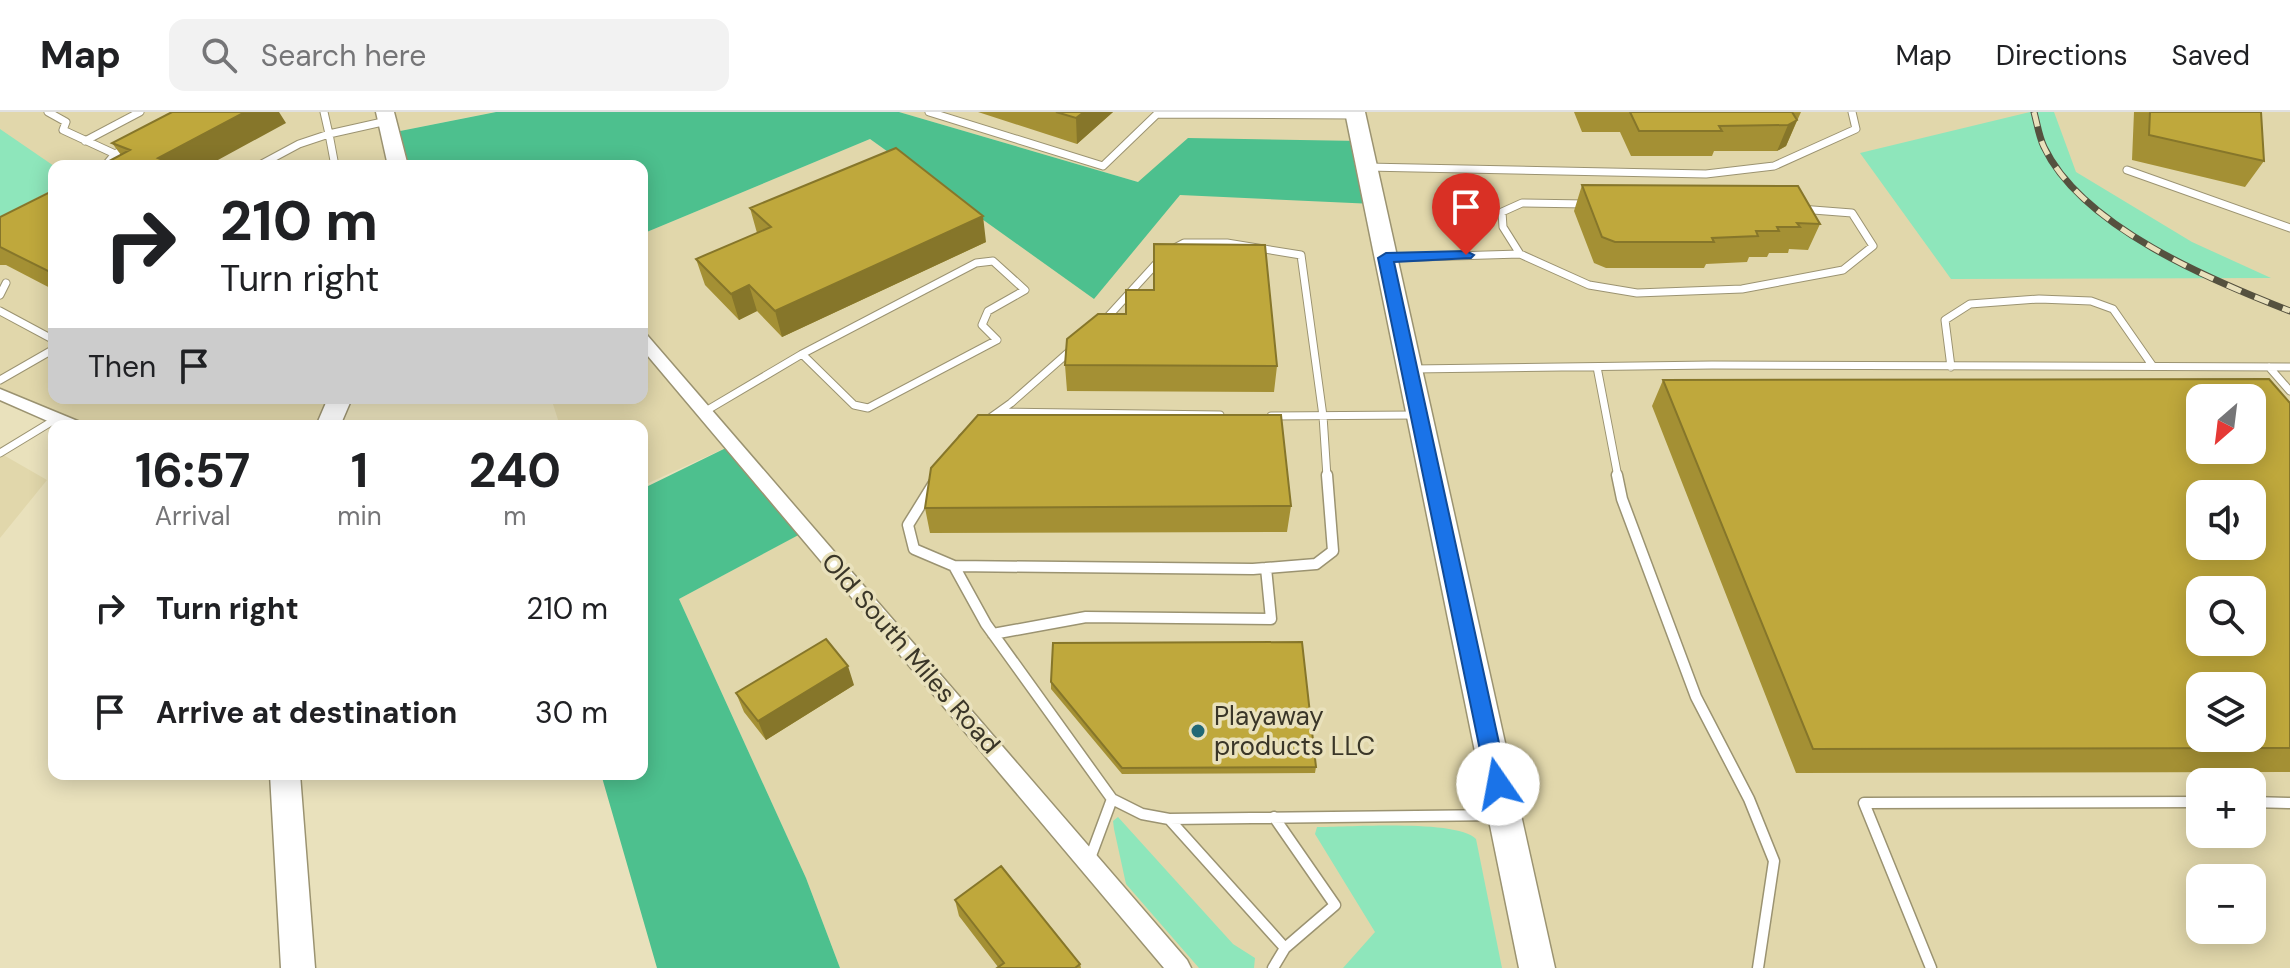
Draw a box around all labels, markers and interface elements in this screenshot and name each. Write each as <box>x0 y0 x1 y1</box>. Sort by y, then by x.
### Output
search box <box>169 19 729 91</box>
text: Map <box>40 30 121 80</box>
icon: search <box>197 33 241 77</box>
text: Search here <box>261 36 426 75</box>
text: Map <box>1895 37 1952 74</box>
text: Directions <box>1996 37 2128 74</box>
text: Saved <box>2172 37 2250 74</box>
pin <box>1432 173 1500 255</box>
text: 210 m <box>220 184 378 257</box>
icon: arrive <box>1444 185 1488 229</box>
icon: right <box>88 192 192 296</box>
text: Turn right <box>220 255 379 302</box>
icon: arrive <box>172 344 216 388</box>
text: Then <box>88 347 156 386</box>
north arrow <box>2186 384 2266 464</box>
map controls <box>2186 384 2266 944</box>
text: 16:57 <box>135 439 250 502</box>
text: 1 <box>351 439 368 502</box>
text: 240 <box>469 439 561 502</box>
button: sound <box>2186 480 2266 560</box>
text: Arrival <box>155 499 231 533</box>
text: min <box>337 499 382 533</box>
text: m <box>503 499 526 533</box>
street label: Old South Miles Road <box>814 545 1008 761</box>
button: search <box>2186 576 2266 656</box>
icon: right <box>88 586 132 630</box>
text: Turn right <box>156 589 299 628</box>
text: 210 m <box>526 589 608 628</box>
button: layers <box>2186 672 2266 752</box>
icon: arrive <box>88 690 132 734</box>
text: Arrive at destination <box>156 693 457 732</box>
text: 30 m <box>535 693 608 732</box>
place label: Playaway products LLC <box>1214 699 1375 763</box>
marker: Playaway products LLC <box>1189 722 1207 740</box>
position arrow <box>1456 742 1540 826</box>
button: + <box>2186 768 2266 848</box>
button: − <box>2186 864 2266 944</box>

